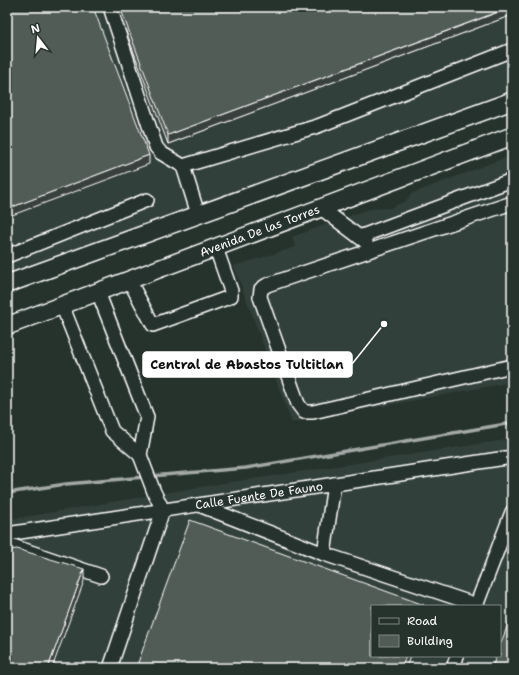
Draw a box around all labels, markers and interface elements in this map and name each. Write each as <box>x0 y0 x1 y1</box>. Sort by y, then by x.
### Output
north arrow <box>18 18 58 58</box>
text: N <box>29 20 42 37</box>
street label: Avenida De las Torres <box>197 201 322 261</box>
callout: Central de Abastos Tultitlan <box>143 352 352 377</box>
text: Central de Abastos Tultitlan <box>150 356 344 373</box>
street label: Calle Fuente De Fauno <box>194 478 324 513</box>
legend <box>371 605 501 657</box>
text: Road <box>407 613 438 629</box>
text: Building <box>407 633 453 649</box>

